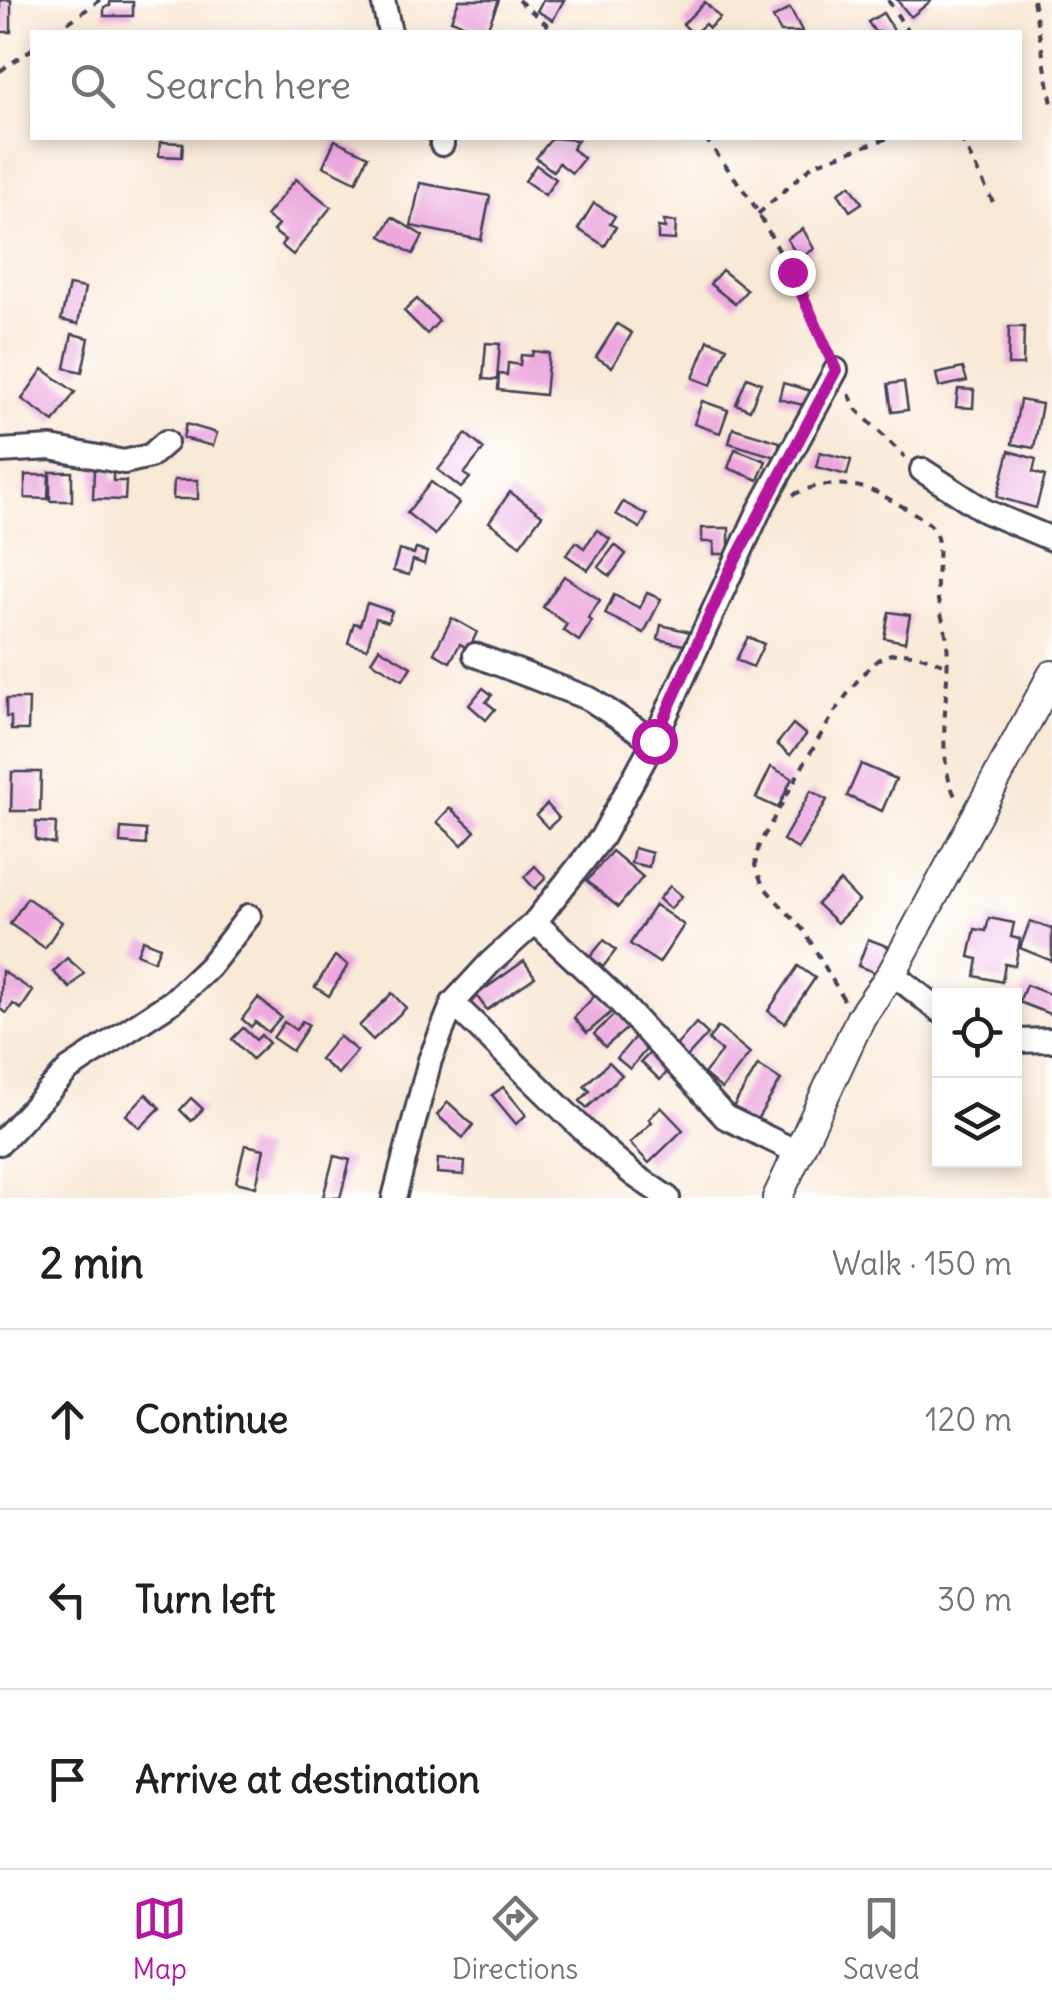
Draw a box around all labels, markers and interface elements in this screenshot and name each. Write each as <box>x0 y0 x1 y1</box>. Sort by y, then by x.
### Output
search box <box>30 30 1022 140</box>
icon: search <box>65 58 120 113</box>
text: Search here <box>145 62 351 109</box>
route end <box>770 250 816 296</box>
route start <box>632 719 678 765</box>
map controls <box>932 988 1022 1168</box>
button: locate <box>932 988 1022 1078</box>
button: layers <box>932 1078 1022 1168</box>
text: 2 min <box>40 1237 144 1289</box>
text: Walk · 150 m <box>832 1243 1012 1284</box>
icon: ahead <box>40 1392 95 1447</box>
text: Continue <box>135 1396 288 1443</box>
text: 120 m <box>925 1399 1012 1440</box>
icon: left <box>40 1572 95 1627</box>
text: Turn left <box>135 1576 275 1623</box>
text: 30 m <box>937 1579 1012 1620</box>
icon: arrive <box>40 1752 95 1807</box>
text: Arrive at destination <box>135 1756 480 1803</box>
tab: Map <box>132 1891 187 1987</box>
tab: Directions <box>452 1891 578 1987</box>
tab: Saved <box>843 1891 920 1987</box>

